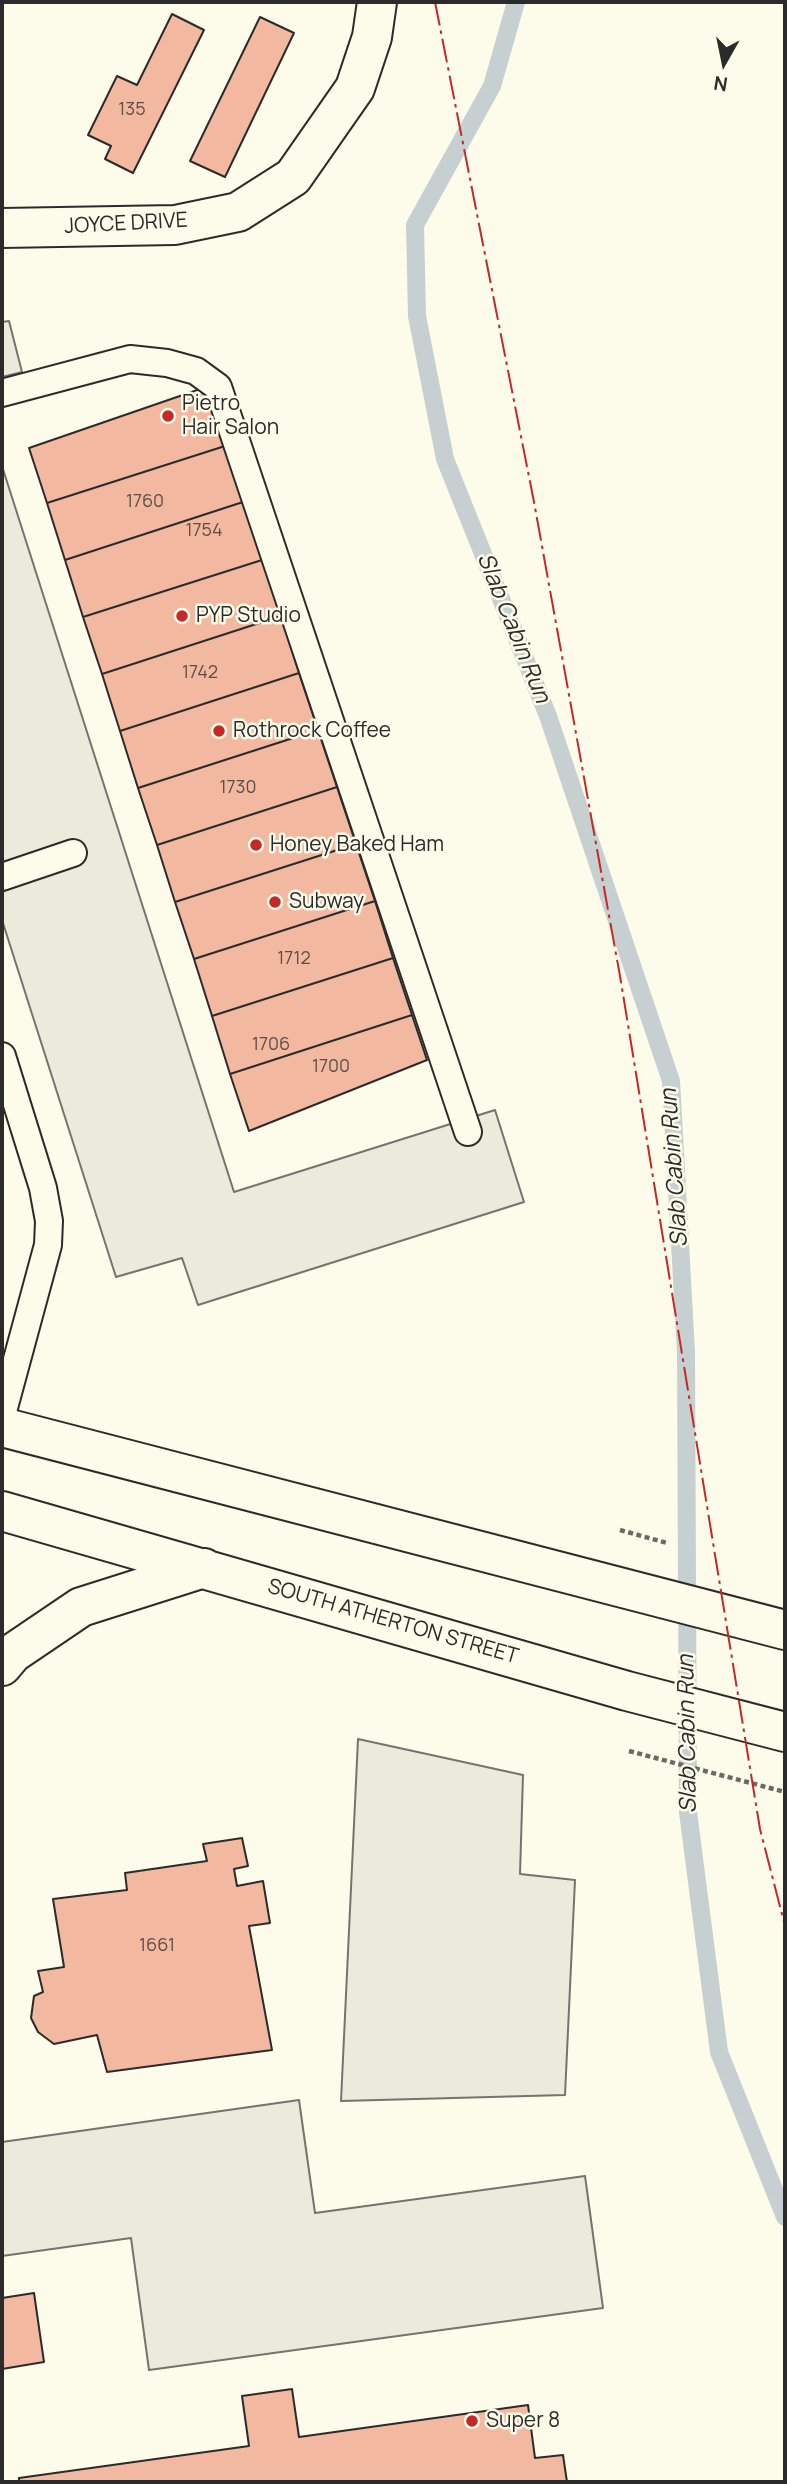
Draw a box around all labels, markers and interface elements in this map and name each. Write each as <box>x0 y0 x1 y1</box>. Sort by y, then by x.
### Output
north arrow <box>689 28 759 98</box>
text: N <box>712 70 729 98</box>
house number: 135 <box>118 99 146 121</box>
street label: JOYCE DRIVE <box>64 208 188 240</box>
place label: Pietro Hair Salon <box>182 391 279 441</box>
marker: Pietro Hair Salon <box>160 408 176 424</box>
house number: 1760 <box>126 491 164 513</box>
house number: 1754 <box>185 520 223 542</box>
water label: Slab Cabin Run <box>470 549 556 707</box>
place label: PYP Studio <box>196 603 301 629</box>
marker: PYP Studio <box>174 608 190 624</box>
house number: 1742 <box>182 662 218 684</box>
place label: Rothrock Coffee <box>233 718 391 744</box>
marker: Rothrock Coffee <box>211 723 227 739</box>
house number: 1730 <box>220 777 256 799</box>
place label: Honey Baked Ham <box>270 832 444 858</box>
marker: Honey Baked Ham <box>248 837 264 853</box>
place label: Subway <box>289 889 364 915</box>
marker: Subway <box>267 894 283 910</box>
house number: 1712 <box>277 948 311 970</box>
house number: 1706 <box>252 1034 290 1056</box>
house number: 1700 <box>312 1056 350 1078</box>
water label: Slab Cabin Run <box>656 1088 694 1248</box>
street label: SOUTH ATHERTON STREET <box>265 1574 521 1670</box>
water label: Slab Cabin Run <box>673 1654 703 1814</box>
house number: 1661 <box>139 1935 175 1957</box>
place label: Super 8 <box>486 2408 560 2434</box>
marker: Super 8 <box>464 2413 480 2429</box>

